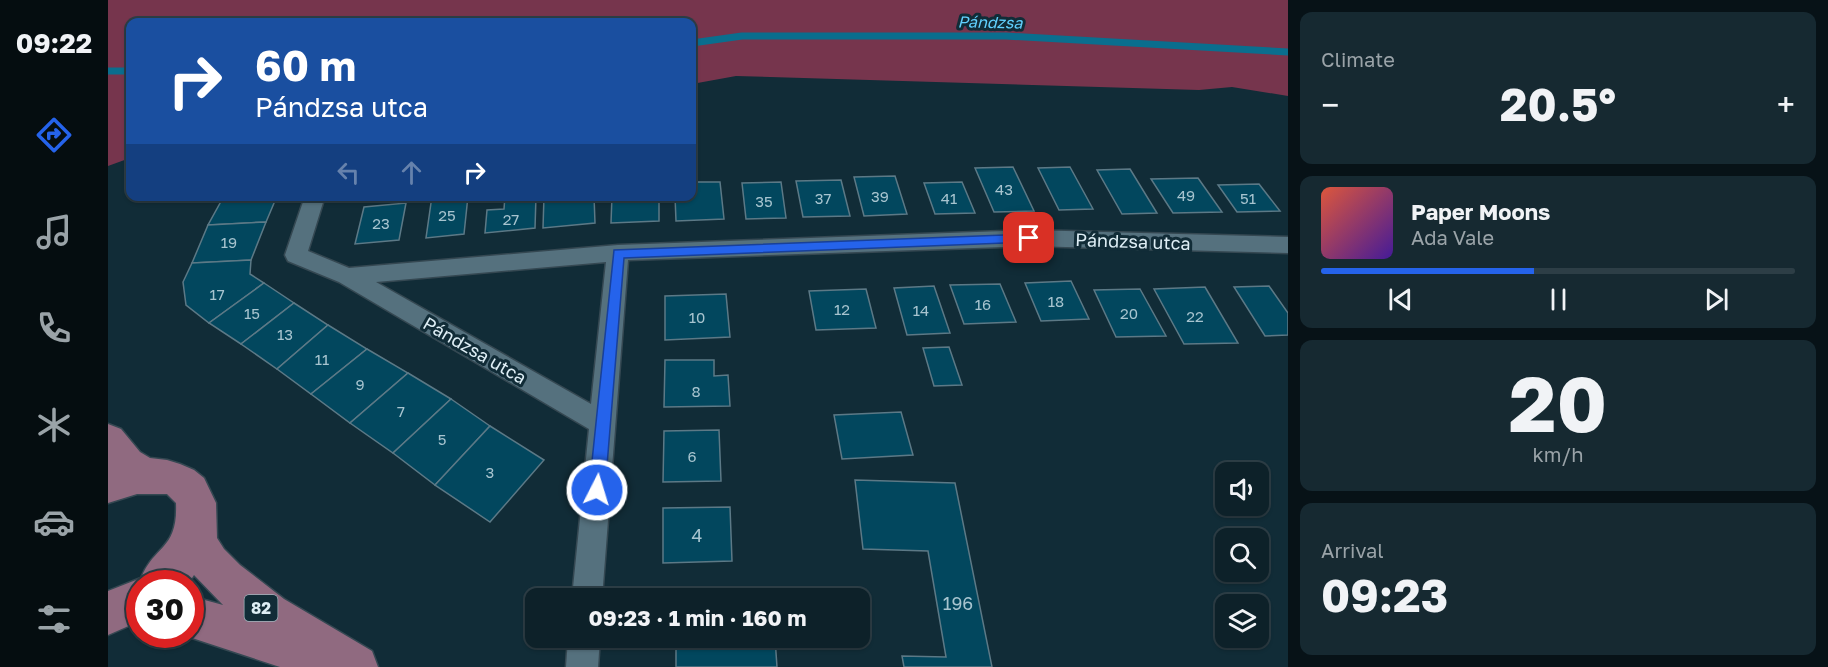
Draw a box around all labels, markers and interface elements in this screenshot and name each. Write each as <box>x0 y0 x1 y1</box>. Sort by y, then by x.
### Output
water label: Pándzsa <box>957 11 1023 33</box>
text: 09:22 <box>16 27 92 59</box>
text: 60 m <box>255 40 356 90</box>
icon: right <box>156 42 234 120</box>
text: Climate <box>1321 47 1395 71</box>
text: 20.5° <box>1500 77 1616 131</box>
text: − <box>1321 85 1339 124</box>
text: + <box>1777 85 1795 124</box>
text: Pándzsa utca <box>255 91 428 123</box>
icon: directions <box>33 114 75 156</box>
icon: left <box>332 156 365 189</box>
icon: ahead <box>395 156 428 189</box>
icon: right <box>458 156 491 189</box>
house number: 43 <box>995 180 1013 198</box>
house number: 49 <box>1177 186 1195 204</box>
house number: 39 <box>871 187 889 205</box>
house number: 37 <box>815 189 831 207</box>
house number: 41 <box>941 189 957 207</box>
house number: 51 <box>1240 189 1256 207</box>
house number: 35 <box>755 192 773 210</box>
text: Paper Moons <box>1411 198 1550 225</box>
house number: 25 <box>438 206 456 224</box>
house number: 27 <box>503 210 519 228</box>
icon: music <box>33 211 75 253</box>
pin <box>1003 212 1054 263</box>
house number: 23 <box>372 214 390 232</box>
icon: arrive <box>1012 221 1045 254</box>
text: Ada Vale <box>1411 225 1494 249</box>
street label: Pándzsa utca <box>1075 228 1191 254</box>
house number: 19 <box>221 233 237 251</box>
icon: previous <box>1384 283 1417 316</box>
icon: pause <box>1542 283 1575 316</box>
icon: next <box>1700 283 1733 316</box>
house number: 17 <box>209 285 225 303</box>
house number: 18 <box>1048 292 1064 310</box>
house number: 16 <box>975 295 991 313</box>
house number: 12 <box>834 300 850 318</box>
house number: 14 <box>913 301 929 319</box>
house number: 15 <box>244 304 260 322</box>
house number: 20 <box>1120 304 1138 322</box>
icon: phone <box>33 307 75 349</box>
house number: 22 <box>1186 307 1204 325</box>
house number: 10 <box>689 308 705 326</box>
street label: Pándzsa utca <box>420 312 530 388</box>
house number: 13 <box>277 325 293 343</box>
house number: 11 <box>315 350 329 368</box>
text: 20 <box>1509 356 1607 449</box>
house number: 9 <box>355 375 365 393</box>
house number: 8 <box>691 382 701 400</box>
house number: 7 <box>397 402 405 420</box>
icon: climate <box>33 404 75 446</box>
house number: 5 <box>438 430 446 448</box>
text: km/h <box>1533 442 1583 466</box>
house number: 6 <box>687 447 697 465</box>
position arrow <box>565 458 629 522</box>
map controls <box>1215 462 1269 648</box>
button: sound <box>1215 462 1269 516</box>
house number: 3 <box>486 463 494 481</box>
icon: car <box>33 501 75 543</box>
house number: 4 <box>692 524 703 546</box>
button: search <box>1215 528 1269 582</box>
text: Arrival <box>1321 538 1384 562</box>
text: 09:23 <box>1321 568 1448 622</box>
speed limit sign: 30 <box>126 570 204 648</box>
house number: 196 <box>943 592 973 614</box>
button: layers <box>1215 594 1269 648</box>
road number: 82 <box>244 595 278 621</box>
icon: filters <box>33 598 75 640</box>
text: 09:23 · 1 min · 160 m <box>589 604 807 631</box>

